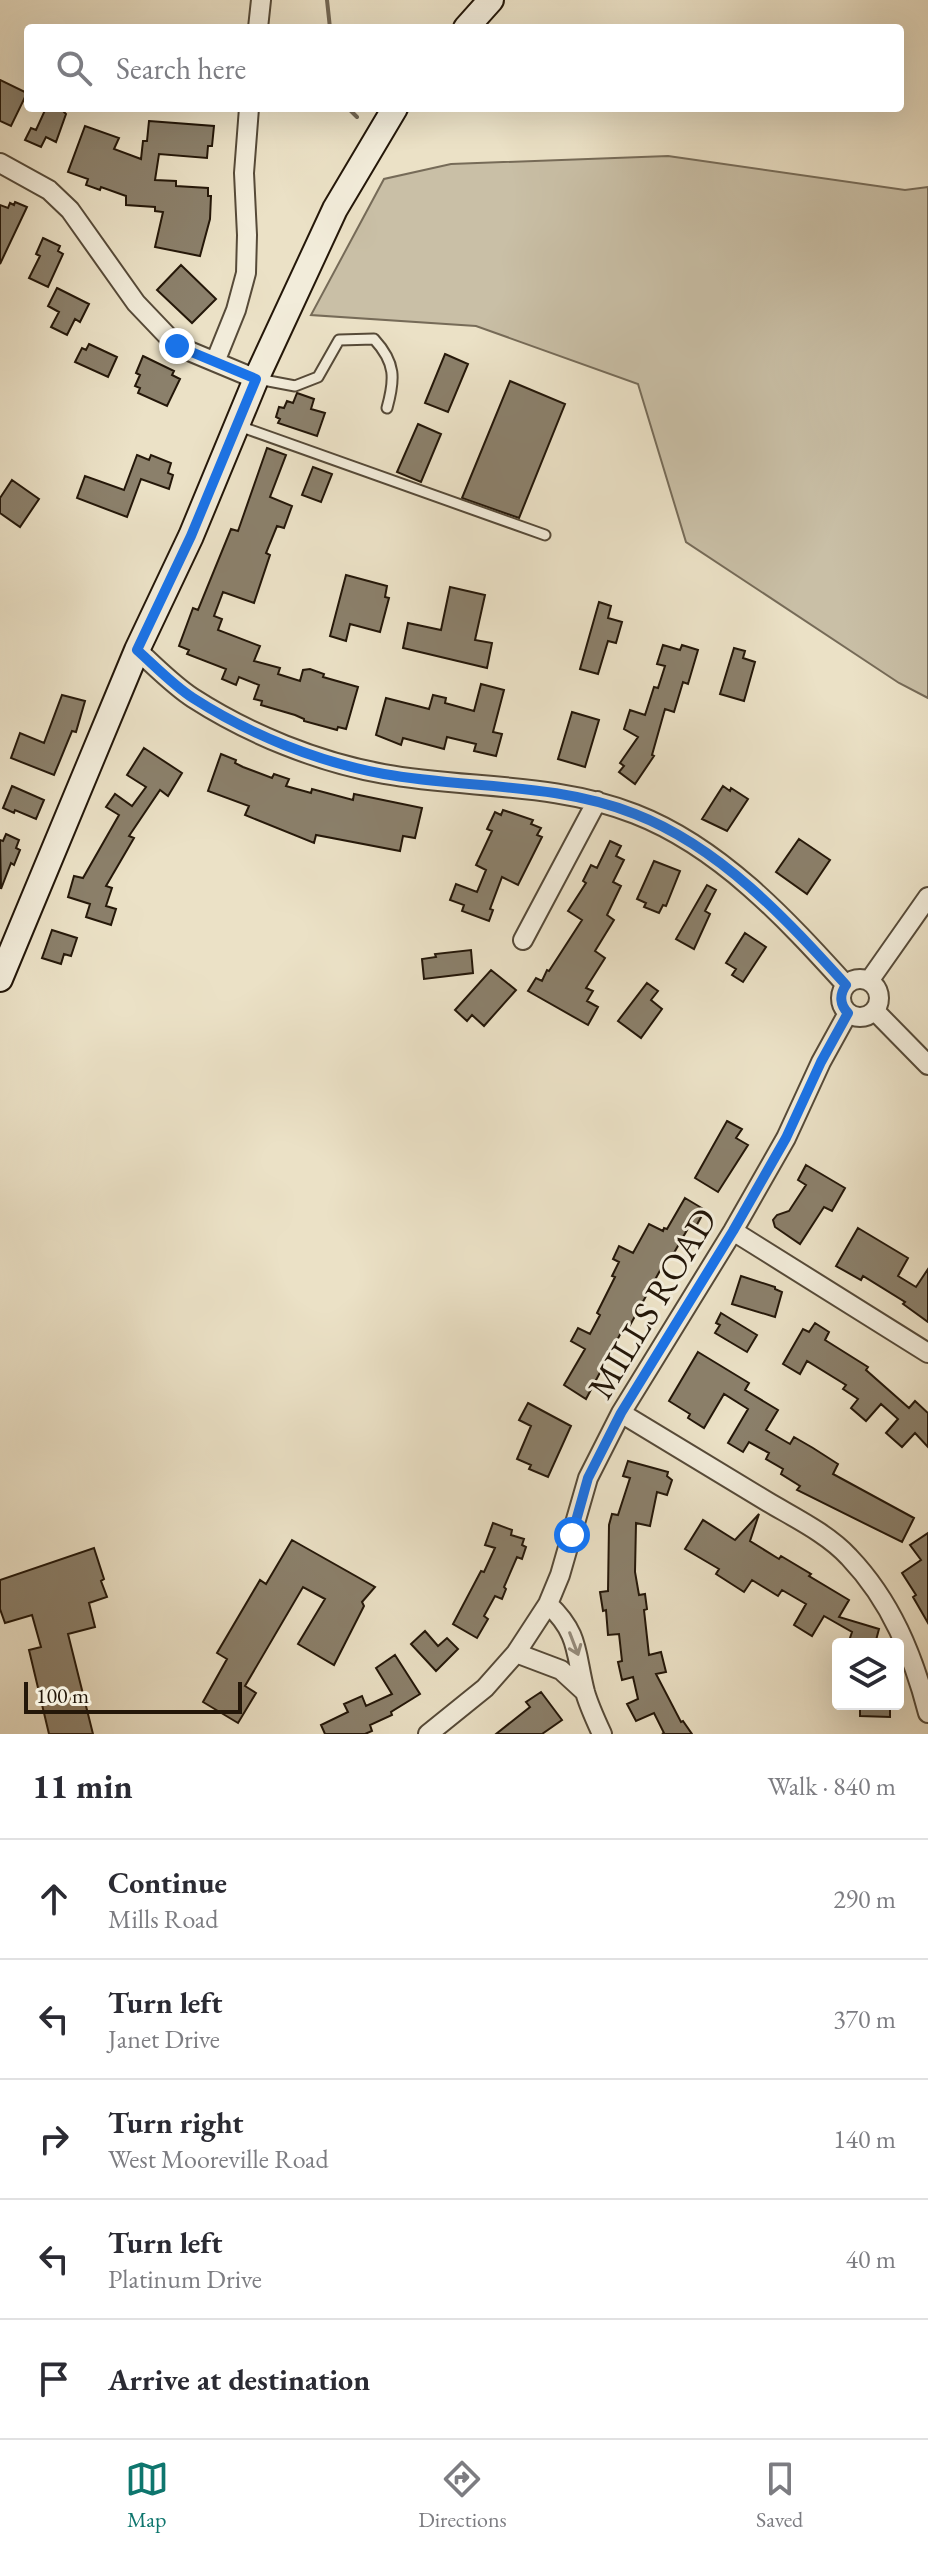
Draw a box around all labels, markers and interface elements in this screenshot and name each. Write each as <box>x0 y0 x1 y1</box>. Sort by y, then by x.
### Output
search box <box>24 24 904 112</box>
icon: search <box>52 46 96 90</box>
text: Search here <box>116 49 246 88</box>
route end <box>159 328 195 364</box>
street label: MILLS ROAD <box>577 1199 727 1407</box>
route start <box>554 1517 590 1553</box>
one-way arrow <box>568 1631 582 1656</box>
map controls <box>832 1638 904 1710</box>
button: layers <box>832 1638 904 1710</box>
scale bar <box>24 1678 242 1714</box>
text: 100 m <box>36 1681 89 1710</box>
text: 11 min <box>32 1764 133 1808</box>
text: Walk · 840 m <box>768 1769 896 1803</box>
text: Continue <box>108 1863 227 1902</box>
icon: ahead <box>32 1877 76 1921</box>
text: 290 m <box>833 1882 896 1916</box>
text: Mills Road <box>108 1902 218 1936</box>
text: Turn left <box>108 1983 222 2022</box>
icon: left <box>32 1997 76 2041</box>
text: 370 m <box>833 2002 896 2036</box>
text: Janet Drive <box>108 2022 220 2056</box>
text: Turn right <box>108 2103 244 2142</box>
icon: right <box>32 2117 76 2161</box>
text: 140 m <box>833 2122 896 2156</box>
text: West Mooreville Road <box>108 2142 329 2176</box>
text: Turn left <box>108 2223 222 2262</box>
icon: left <box>32 2237 76 2281</box>
text: 40 m <box>846 2242 896 2276</box>
text: Platinum Drive <box>108 2262 262 2296</box>
icon: arrive <box>32 2357 76 2401</box>
text: Arrive at destination <box>108 2360 370 2399</box>
tab: Map <box>125 2457 169 2534</box>
tab: Directions <box>418 2457 507 2534</box>
tab: Saved <box>756 2457 803 2534</box>

